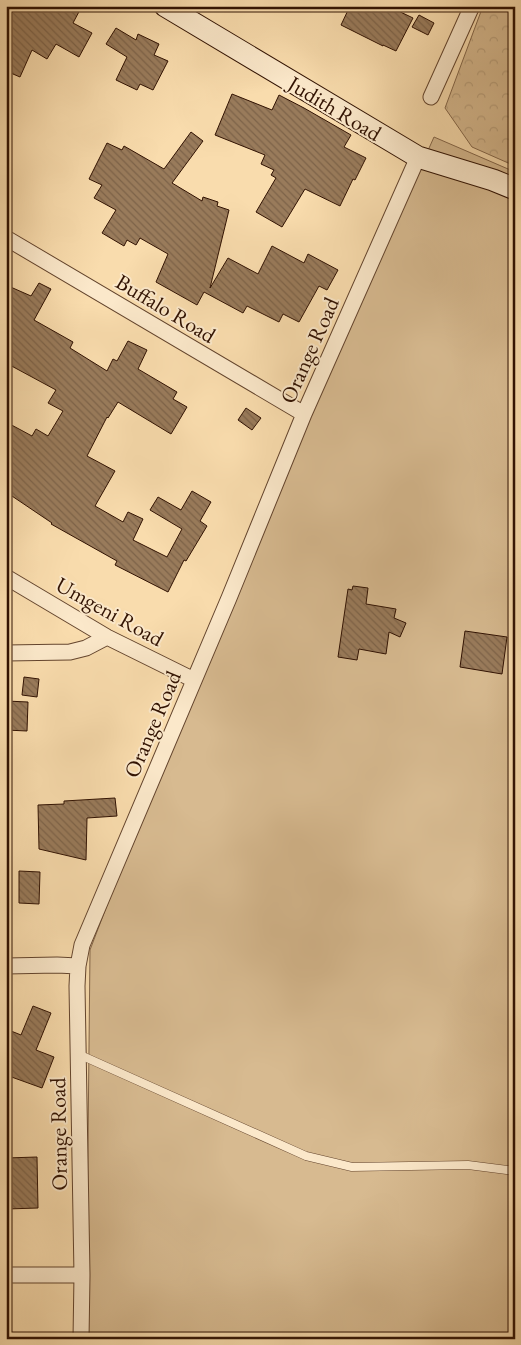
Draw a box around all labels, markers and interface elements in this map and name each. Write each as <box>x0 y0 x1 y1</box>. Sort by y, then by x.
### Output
street label: Judith Road <box>281 68 388 148</box>
street label: Buffalo Road <box>110 267 222 350</box>
street label: Orange Road <box>273 292 346 408</box>
street label: Umgeni Road <box>51 570 170 653</box>
street label: Orange Road <box>117 666 188 782</box>
street label: Orange Road <box>43 1076 74 1191</box>

